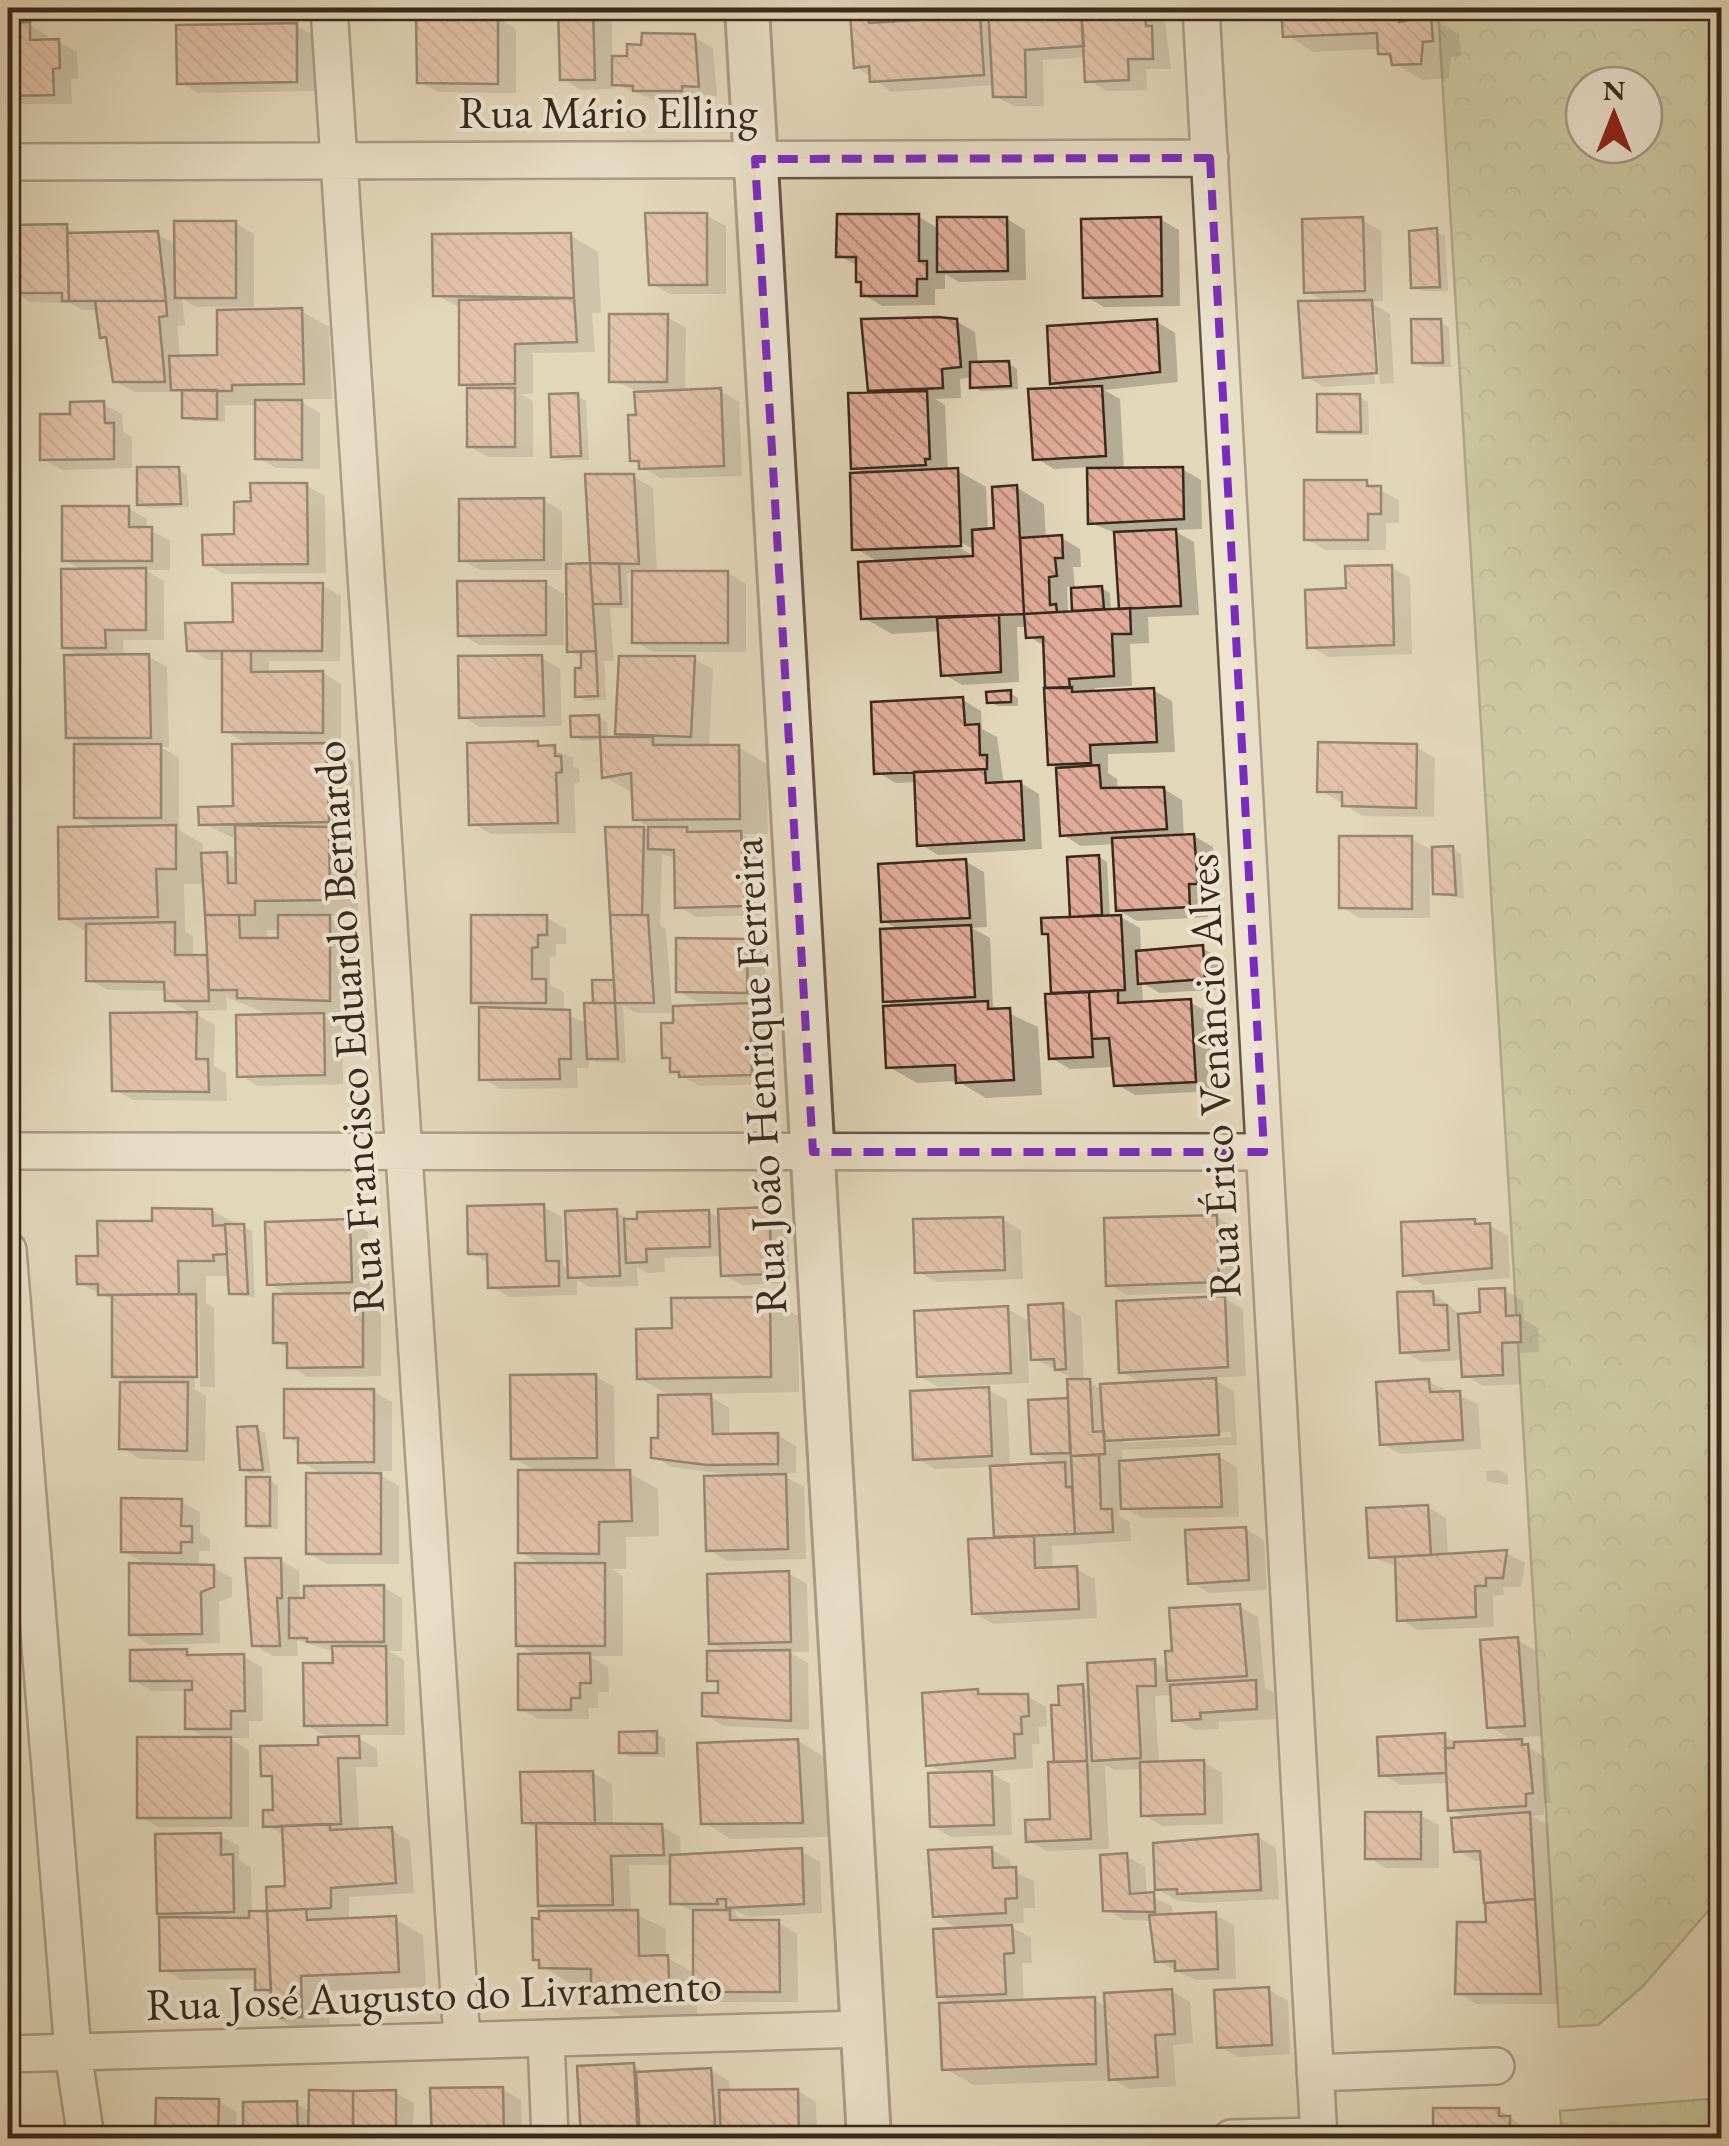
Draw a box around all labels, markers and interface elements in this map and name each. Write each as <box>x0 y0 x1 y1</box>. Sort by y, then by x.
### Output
north arrow <box>1564 65 1664 165</box>
text: N <box>1603 72 1626 108</box>
street label: Rua Mário Elling <box>458 83 758 141</box>
street label: Rua Francisco Eduardo Bernardo <box>299 739 397 1315</box>
street label: Rua João Henrique Ferreira <box>717 836 799 1316</box>
street label: Rua Érico Venâncio Alves <box>1172 852 1254 1300</box>
street label: Rua José Augusto do Livramento <box>145 1955 723 2033</box>

